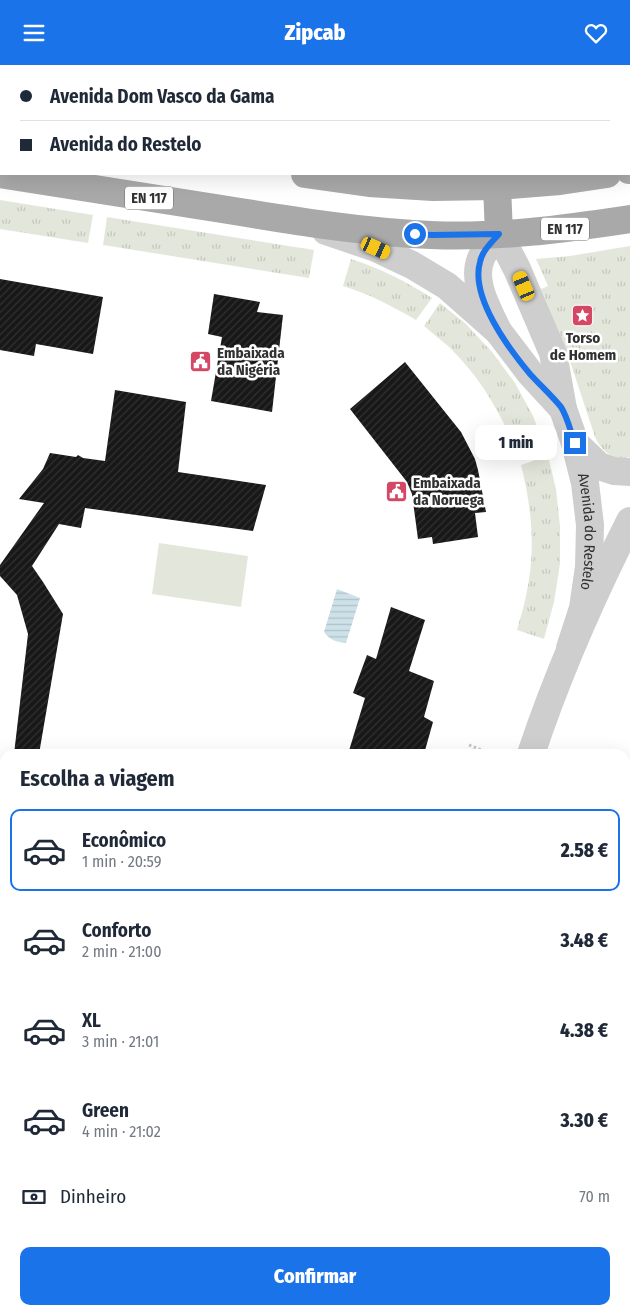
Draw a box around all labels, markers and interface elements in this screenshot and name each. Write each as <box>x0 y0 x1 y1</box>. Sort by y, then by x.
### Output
icon: menu <box>20 19 48 47</box>
text: Zipcab <box>284 19 346 46</box>
icon: heart <box>582 19 610 47</box>
text: Avenida Dom Vasco da Gama <box>50 85 275 108</box>
text: Avenida do Restelo <box>50 133 201 156</box>
road number: EN 117 <box>125 187 173 209</box>
road number: EN 117 <box>541 217 589 240</box>
route start <box>404 223 426 245</box>
car <box>359 235 392 261</box>
car <box>511 269 536 303</box>
place icon: Torso de Homem <box>571 303 595 327</box>
place label: Torso de Homem <box>550 329 616 364</box>
place label: Embaixada da Nigéria <box>217 344 285 379</box>
public building icon: Embaixada da Nigéria <box>189 350 213 374</box>
callout: 1 min <box>475 425 558 461</box>
route end <box>564 432 586 454</box>
text: 1 min <box>499 433 533 452</box>
street label: Avenida do Restelo <box>574 471 599 592</box>
place label: Embaixada da Noruega <box>413 474 485 509</box>
public building icon: Embaixada da Noruega <box>385 480 409 504</box>
text: Escolha a viagem <box>20 765 175 792</box>
icon: car <box>22 828 67 873</box>
text: Econômico <box>82 829 166 852</box>
text: 2.58 € <box>561 839 608 862</box>
text: 1 min · 20:59 <box>82 852 161 871</box>
icon: car <box>22 918 67 963</box>
text: Conforto <box>82 919 151 942</box>
text: 3.48 € <box>561 929 608 952</box>
text: 2 min · 21:00 <box>82 942 162 961</box>
icon: car <box>22 1008 67 1053</box>
text: XL <box>82 1009 101 1032</box>
text: 4.38 € <box>560 1019 608 1042</box>
text: 3 min · 21:01 <box>82 1032 159 1051</box>
icon: car <box>22 1098 67 1143</box>
text: Green <box>82 1099 129 1122</box>
text: 3.30 € <box>560 1109 608 1132</box>
text: 4 min · 21:02 <box>82 1122 161 1141</box>
icon: cash <box>20 1183 48 1211</box>
text: Dinheiro <box>60 1185 126 1208</box>
text: 70 m <box>579 1187 610 1206</box>
button: Confirmar <box>20 1247 610 1305</box>

